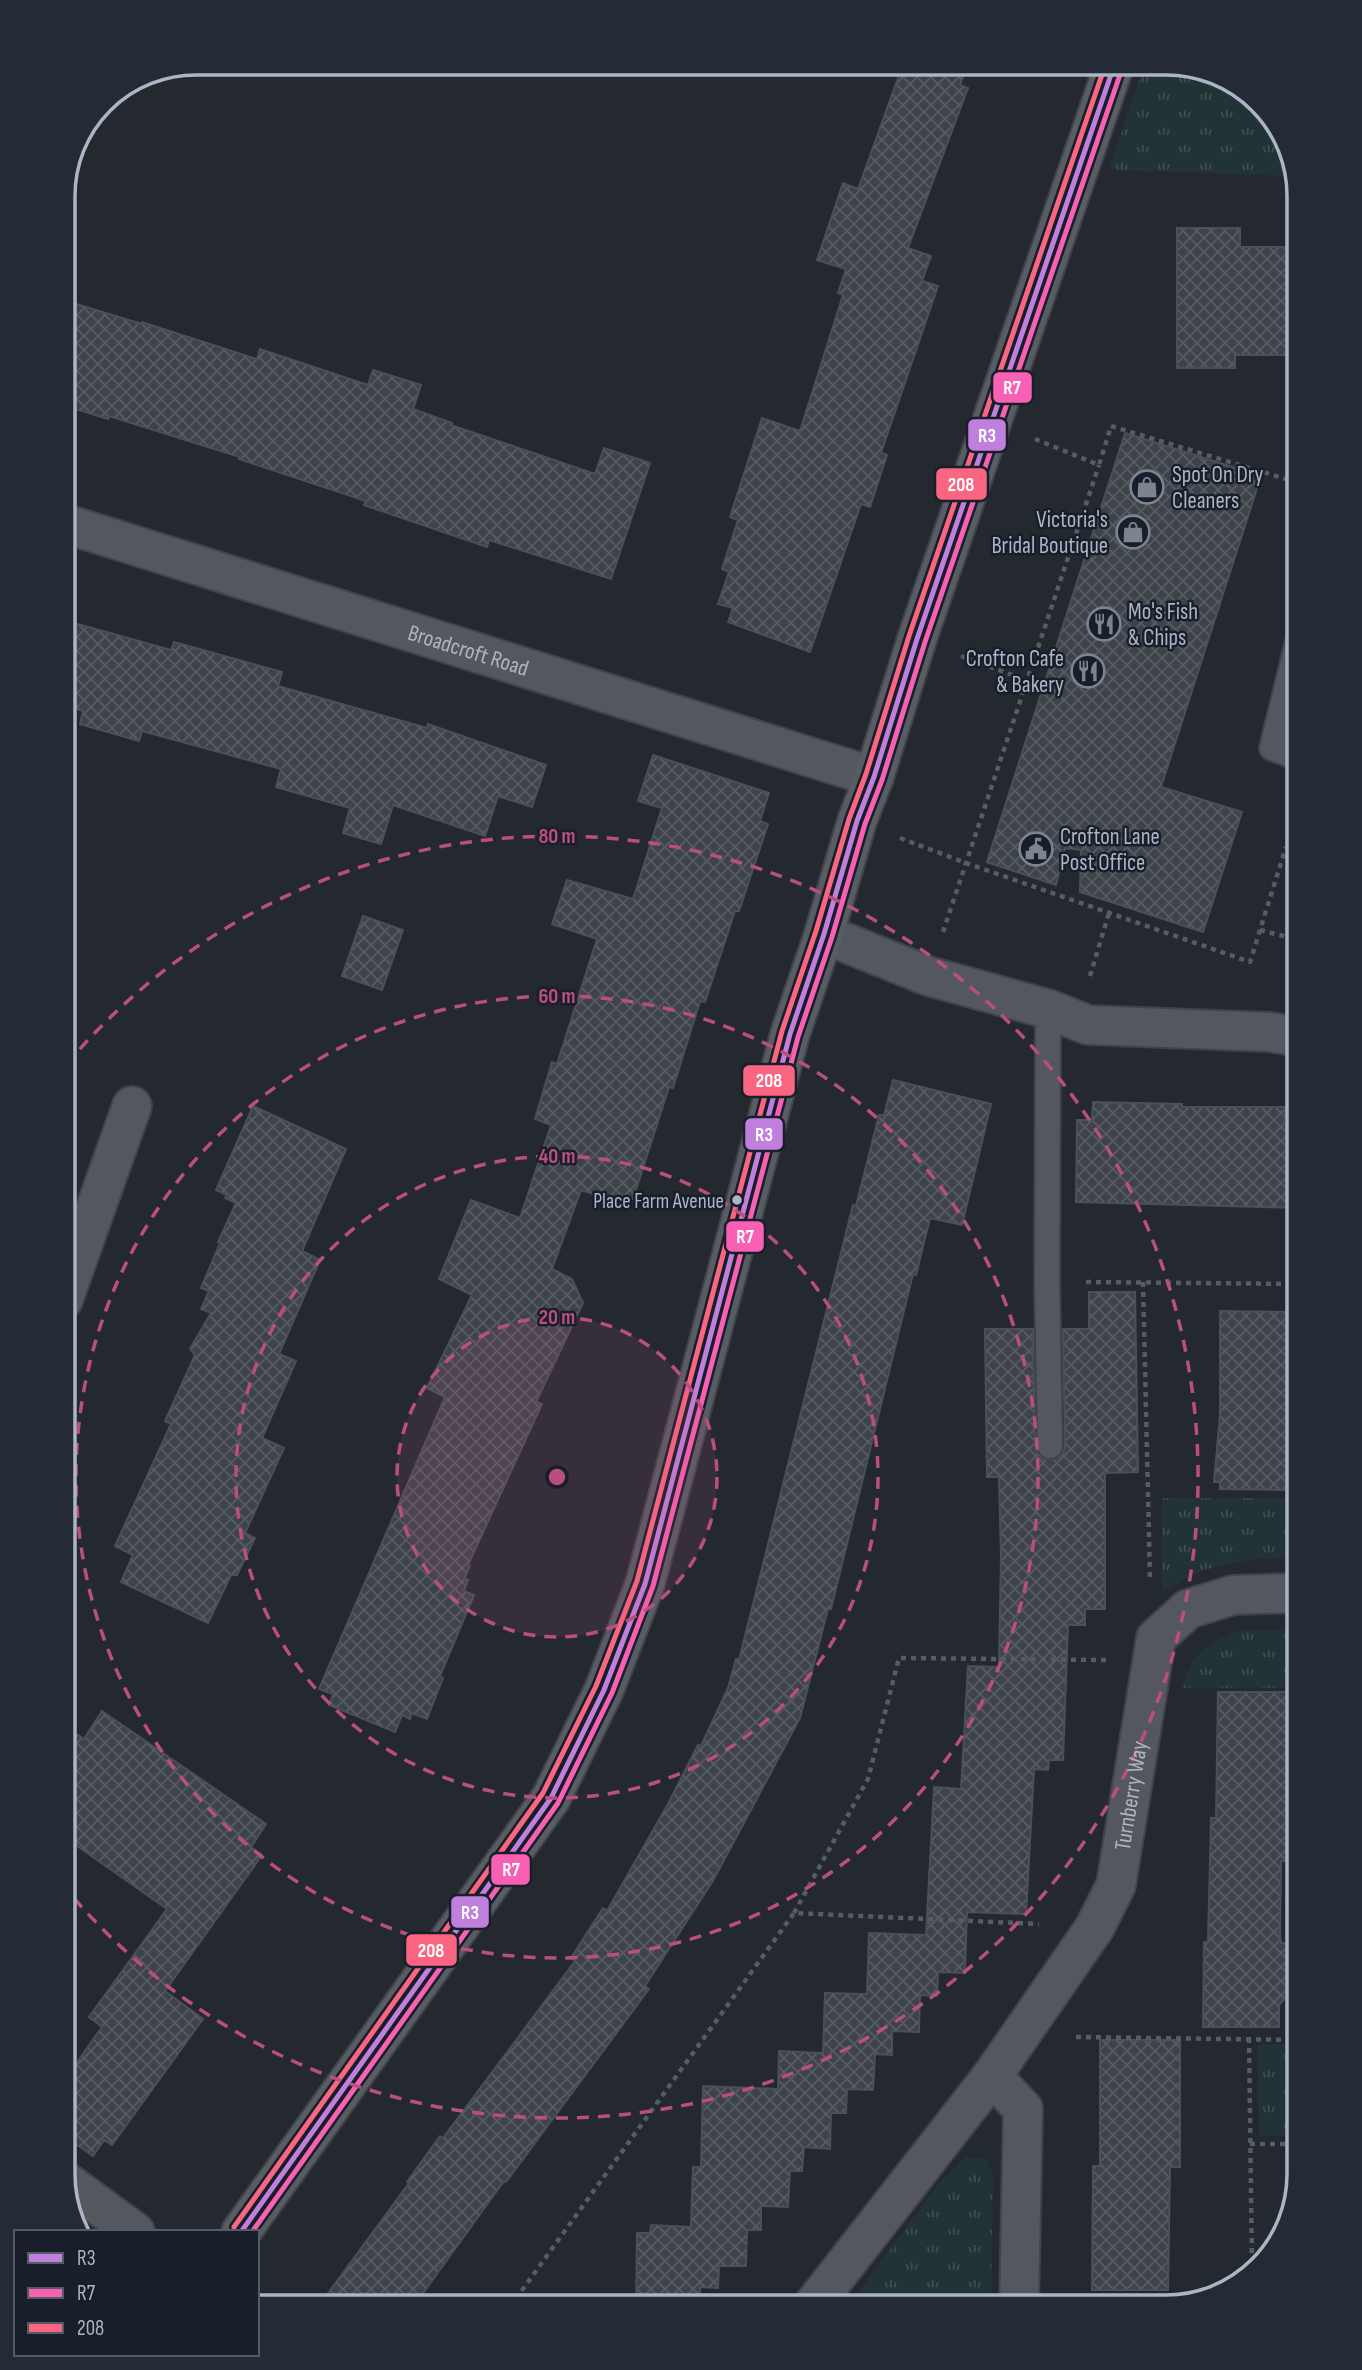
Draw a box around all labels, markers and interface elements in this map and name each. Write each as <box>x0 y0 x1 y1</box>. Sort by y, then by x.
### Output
line badge: R7 <box>992 371 1033 404</box>
text: R7 <box>1003 377 1022 400</box>
line badge: R3 <box>967 418 1007 452</box>
text: R3 <box>978 425 996 448</box>
place label: Spot On Dry Cleaners <box>1172 461 1264 515</box>
line badge: 208 <box>935 467 988 501</box>
shop icon: Spot On Dry Cleaners <box>1128 468 1166 506</box>
text: 208 <box>948 474 974 497</box>
place label: Victoria's Bridal Boutique <box>991 506 1108 560</box>
shop icon: Victoria's Bridal Boutique <box>1114 513 1152 551</box>
place label: Mo's Fish & Chips <box>1128 598 1198 652</box>
restaurant icon: Mo's Fish & Chips <box>1085 605 1123 643</box>
street label: Broadcroft Road <box>404 619 532 683</box>
place label: Crofton Cafe & Bakery <box>966 645 1064 699</box>
restaurant icon: Crofton Cafe & Bakery <box>1069 652 1107 690</box>
place label: Crofton Lane Post Office <box>1060 823 1160 877</box>
text: 80 m <box>538 824 576 849</box>
public building icon: Crofton Lane Post Office <box>1017 830 1055 868</box>
text: 60 m <box>538 984 576 1009</box>
line badge: 208 <box>742 1064 796 1097</box>
text: 208 <box>756 1070 782 1093</box>
line badge: R3 <box>744 1117 784 1151</box>
text: R3 <box>755 1124 773 1147</box>
text: 40 m <box>539 1144 575 1169</box>
place label: Place Farm Avenue <box>593 1189 724 1214</box>
marker: Place Farm Avenue <box>730 1193 744 1207</box>
line badge: R7 <box>725 1220 765 1253</box>
text: R7 <box>736 1226 755 1249</box>
text: 20 m <box>539 1305 575 1330</box>
centre of rings <box>545 1465 569 1489</box>
street label: Turnberry Way <box>1109 1739 1154 1853</box>
line badge: R7 <box>490 1853 531 1886</box>
text: R7 <box>502 1859 521 1882</box>
line badge: R3 <box>450 1895 490 1929</box>
text: R3 <box>461 1902 479 1925</box>
line badge: 208 <box>405 1933 458 1967</box>
text: 208 <box>418 1940 444 1963</box>
legend <box>14 2230 259 2356</box>
text: R3 <box>77 2246 96 2271</box>
text: R7 <box>77 2281 96 2306</box>
text: 208 <box>77 2316 104 2341</box>

